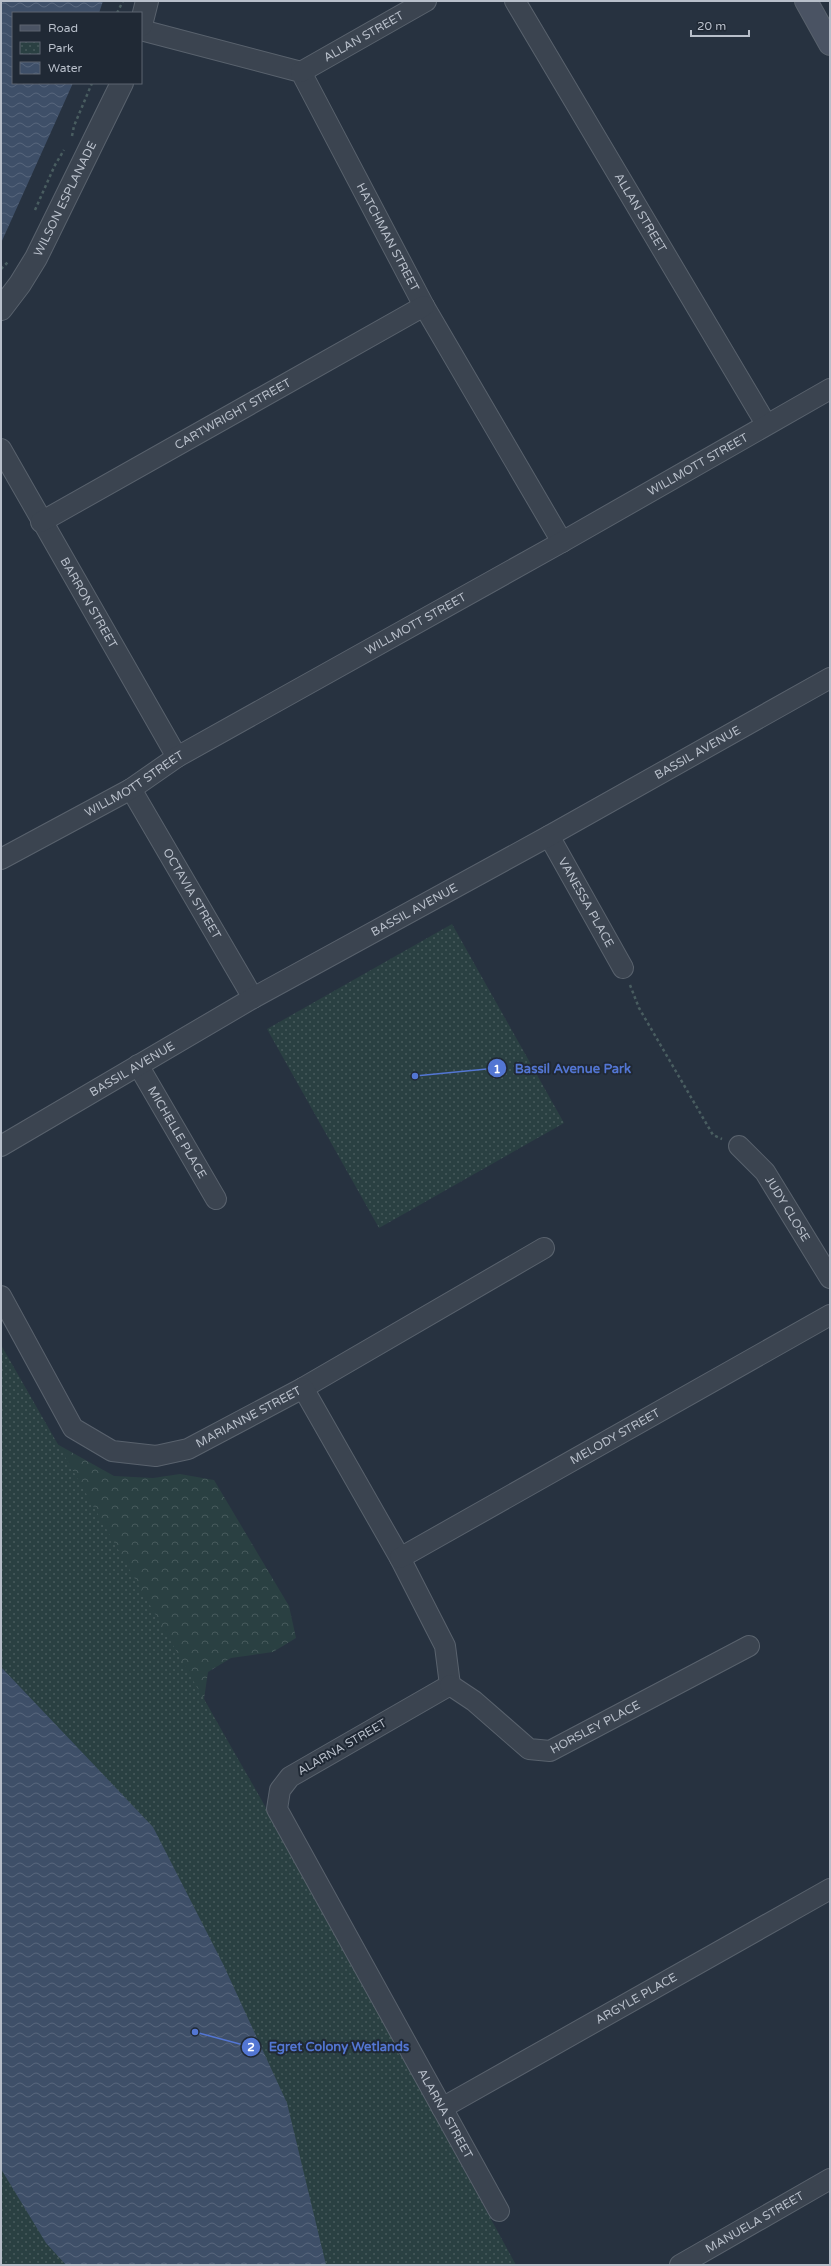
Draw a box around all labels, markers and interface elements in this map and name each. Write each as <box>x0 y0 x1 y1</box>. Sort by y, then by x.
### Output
street label: ALLAN STREET <box>321 8 407 65</box>
legend <box>12 12 142 84</box>
scale bar <box>691 12 749 38</box>
text: 20 m <box>697 19 726 33</box>
text: Road <box>48 21 78 35</box>
text: Park <box>48 41 74 55</box>
text: Water <box>48 61 83 75</box>
street label: WILSON ESPLANADE <box>31 139 99 259</box>
street label: ALLAN STREET <box>612 170 670 255</box>
street label: HATCHMAN STREET <box>354 181 422 294</box>
street label: CARTWRIGHT STREET <box>172 375 294 452</box>
street label: WILLMOTT STREET <box>645 430 751 499</box>
street label: BARRON STREET <box>57 555 121 651</box>
street label: WILLMOTT STREET <box>363 590 469 658</box>
street label: BASSIL AVENUE <box>652 723 743 782</box>
street label: WILLMOTT STREET <box>82 748 186 820</box>
street label: OCTAVIA STREET <box>160 846 224 942</box>
street label: VANESSA PLACE <box>555 855 617 950</box>
street label: BASSIL AVENUE <box>369 880 460 939</box>
street label: BASSIL AVENUE <box>87 1038 177 1099</box>
callout: Bassil Avenue Park <box>487 1056 639 1081</box>
text: Bassil Avenue Park <box>515 1061 631 1077</box>
text: 1 <box>493 1062 501 1076</box>
street label: MICHELLE PLACE <box>145 1084 210 1181</box>
street label: JUDY CLOSE <box>762 1174 813 1244</box>
street label: MARIANNE STREET <box>193 1383 304 1451</box>
street label: MELODY STREET <box>568 1405 663 1467</box>
street label: HORSLEY PLACE <box>548 1698 643 1757</box>
street label: ALARNA STREET <box>295 1716 390 1778</box>
street label: ARGYLE PLACE <box>593 1970 680 2027</box>
callout: Egret Colony Wetlands <box>241 2034 417 2059</box>
text: Egret Colony Wetlands <box>269 2039 409 2055</box>
text: 2 <box>247 2040 255 2054</box>
street label: ALARNA STREET <box>415 2066 476 2161</box>
street label: MANUELA STREET <box>703 2188 807 2256</box>

